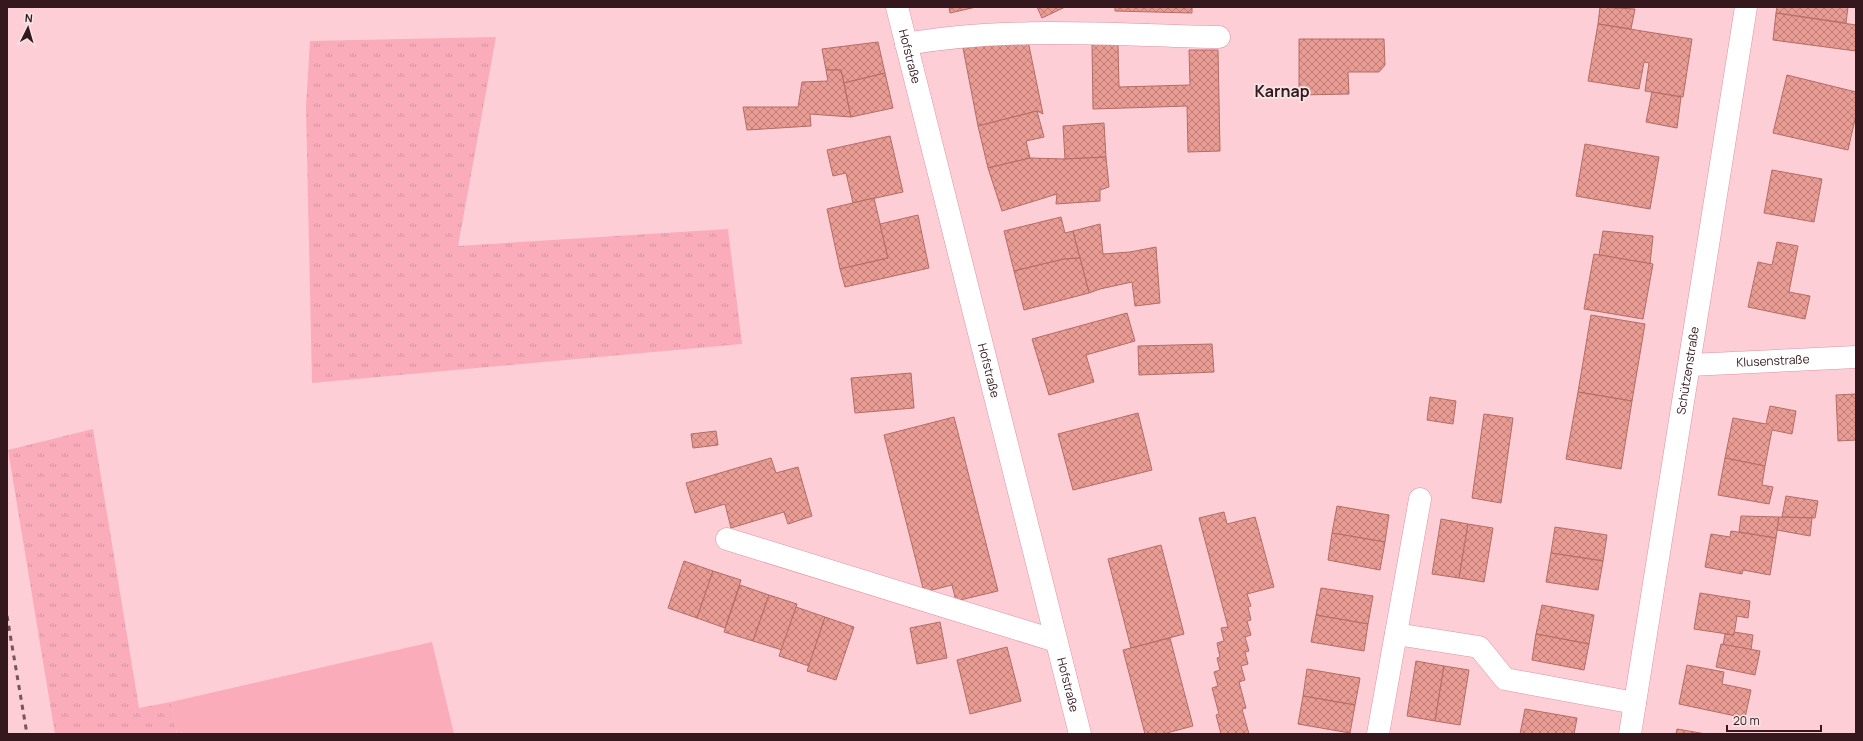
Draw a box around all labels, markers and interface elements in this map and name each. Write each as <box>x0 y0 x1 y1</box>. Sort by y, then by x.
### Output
north arrow <box>8 8 48 48</box>
text: N <box>24 10 34 25</box>
street label: Hofstraße <box>895 27 925 85</box>
district label: Karnap <box>1254 80 1310 102</box>
street label: Schützenstraße <box>1672 325 1703 416</box>
street label: Hofstraße <box>974 341 1004 400</box>
street label: Klusenstraße <box>1736 350 1810 371</box>
street label: Hofstraße <box>1053 656 1083 714</box>
scale bar <box>1727 707 1821 733</box>
text: 20 m <box>1733 712 1760 729</box>

